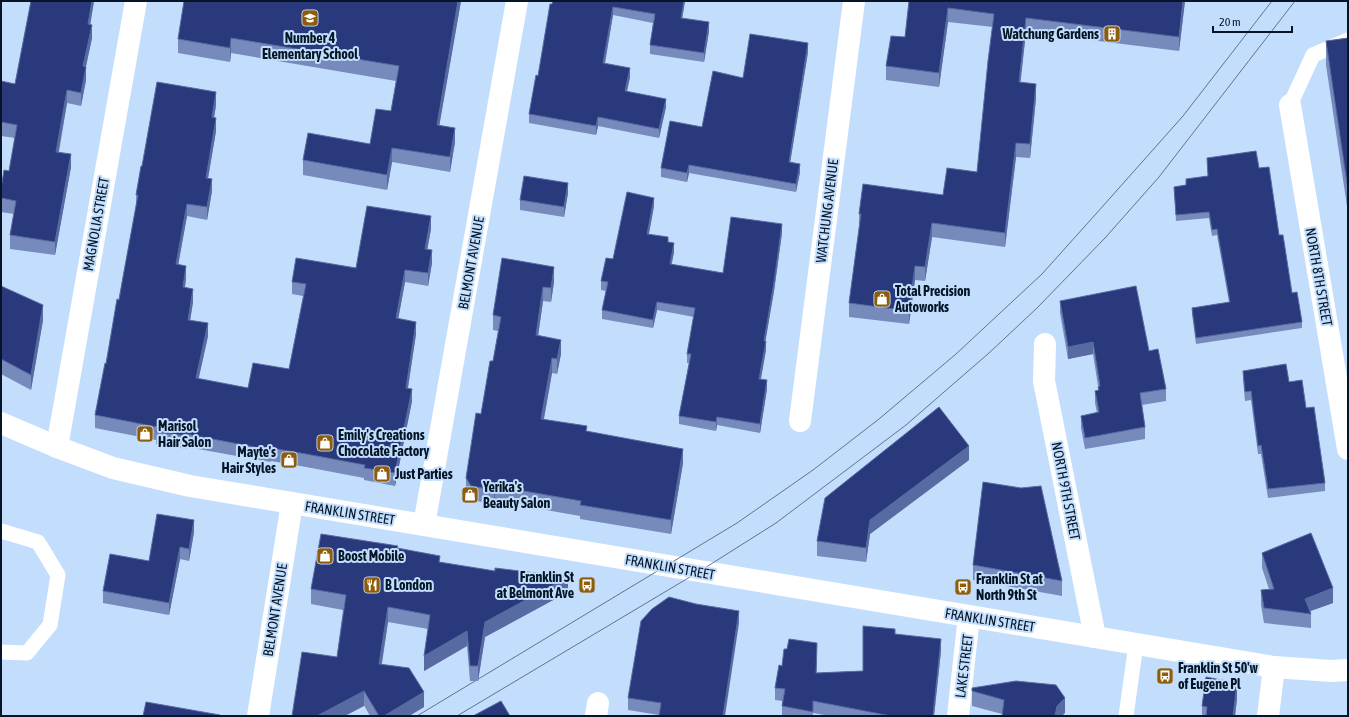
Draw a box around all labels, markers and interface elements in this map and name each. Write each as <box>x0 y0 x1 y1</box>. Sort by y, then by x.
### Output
school or university icon: Number 4 Elementary School <box>300 8 320 28</box>
scale bar <box>1213 8 1292 34</box>
text: 20 m <box>1219 15 1241 29</box>
building icon: Watchung Gardens <box>1102 24 1122 44</box>
place label: Watchung Gardens <box>1002 26 1099 42</box>
place label: Number 4 Elementary School <box>262 30 358 62</box>
street label: WATCHUNG AVENUE <box>813 158 841 264</box>
street label: MAGNOLIA STREET <box>80 176 112 272</box>
street label: BELMONT AVENUE <box>455 215 487 311</box>
street label: NORTH 8TH STREET <box>1302 227 1336 327</box>
place label: Total Precision Autoworks <box>894 283 970 315</box>
shop icon: Total Precision Autoworks <box>872 289 892 309</box>
place label: Marisol Hair Salon <box>158 418 211 450</box>
shop icon: Marisol Hair Salon <box>135 424 155 444</box>
place label: Emily's Creations Chocolate Factory <box>338 427 429 459</box>
shop icon: Emily's Creations Chocolate Factory <box>315 433 335 453</box>
street label: NORTH 9TH STREET <box>1049 441 1083 541</box>
place label: Mayte's Hair Styles <box>222 444 276 476</box>
shop icon: Mayte's Hair Styles <box>279 450 299 470</box>
shop icon: Just Parties <box>372 464 392 484</box>
place label: Just Parties <box>394 466 453 482</box>
place label: Yerika's Beauty Salon <box>482 479 551 511</box>
shop icon: Yerika's Beauty Salon <box>460 485 480 505</box>
street label: FRANKLIN STREET <box>304 498 396 528</box>
shop icon: Boost Mobile <box>315 546 335 566</box>
place label: Boost Mobile <box>338 548 404 564</box>
street label: FRANKLIN STREET <box>624 551 716 583</box>
street label: BELMONT AVENUE <box>260 562 290 658</box>
place label: Franklin St at Belmont Ave <box>497 569 574 601</box>
place label: Franklin St at North 9th St <box>976 571 1043 603</box>
restaurant icon: B London <box>362 575 382 595</box>
bus stop icon: Franklin St at Belmont Ave <box>577 575 597 595</box>
place label: B London <box>385 577 433 593</box>
bus stop icon: Franklin St at North 9th St <box>953 577 973 597</box>
street label: FRANKLIN STREET <box>944 605 1036 635</box>
street label: LAKE STREET <box>952 633 976 699</box>
place label: Franklin St 50'w of Eugene Pl <box>1178 660 1259 692</box>
bus stop icon: Franklin St 50'w of Eugene Pl <box>1155 666 1175 686</box>

